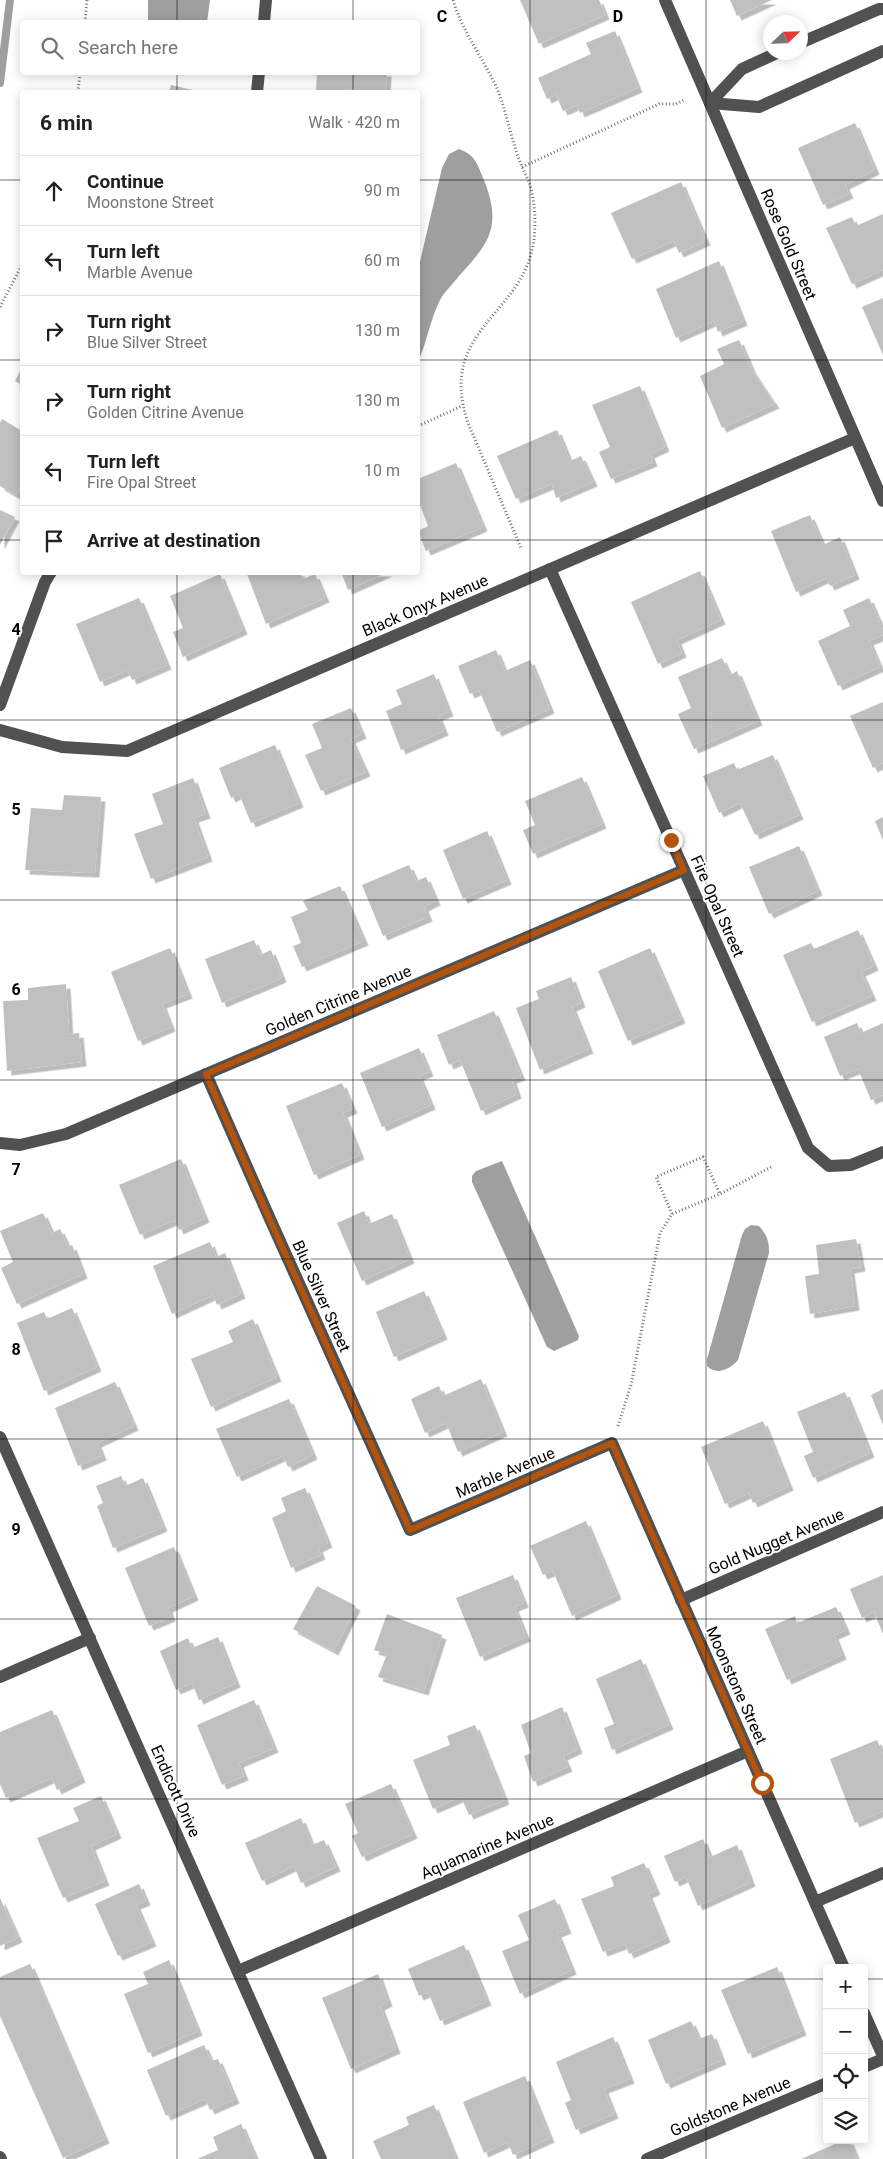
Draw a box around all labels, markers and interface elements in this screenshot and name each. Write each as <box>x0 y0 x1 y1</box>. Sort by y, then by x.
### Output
text: C <box>437 7 447 26</box>
text: D <box>613 7 623 26</box>
north arrow <box>763 15 808 60</box>
search box <box>20 20 420 75</box>
icon: search <box>38 34 66 62</box>
text: Search here <box>78 36 178 59</box>
text: 6 min <box>40 111 93 135</box>
text: Walk · 420 m <box>308 113 400 132</box>
text: Continue <box>87 170 164 193</box>
icon: ahead <box>40 177 68 205</box>
text: 90 m <box>364 181 400 200</box>
street label: Rose Gold Street <box>757 186 820 303</box>
text: Moonstone Street <box>87 193 214 212</box>
text: Turn left <box>87 240 160 263</box>
icon: left <box>40 247 68 275</box>
text: 60 m <box>364 251 400 270</box>
text: Marble Avenue <box>87 263 193 282</box>
text: Turn right <box>87 310 171 333</box>
icon: right <box>40 317 68 345</box>
text: 130 m <box>355 321 400 340</box>
text: Blue Silver Street <box>87 333 207 352</box>
text: Turn right <box>87 380 171 403</box>
icon: right <box>40 387 68 415</box>
text: 130 m <box>355 391 400 410</box>
text: Golden Citrine Avenue <box>87 403 244 422</box>
text: Turn left <box>87 450 160 473</box>
icon: left <box>40 457 68 485</box>
text: 10 m <box>364 461 400 480</box>
text: Fire Opal Street <box>87 473 196 492</box>
icon: arrive <box>40 527 68 555</box>
text: Arrive at destination <box>87 529 260 552</box>
street label: Black Onyx Avenue <box>360 570 491 641</box>
text: 4 <box>11 620 21 639</box>
text: 5 <box>11 800 21 819</box>
route end <box>660 829 683 852</box>
street label: Fire Opal Street <box>687 852 748 960</box>
street label: Golden Citrine Avenue <box>262 961 414 1040</box>
text: 6 <box>11 980 21 999</box>
text: 7 <box>11 1160 21 1179</box>
street label: Blue Silver Street <box>288 1237 355 1355</box>
text: 8 <box>11 1340 21 1359</box>
street label: Marble Avenue <box>453 1443 558 1502</box>
street label: Gold Nugget Avenue <box>706 1504 847 1579</box>
text: 9 <box>11 1520 21 1539</box>
street label: Moonstone Street <box>702 1623 771 1747</box>
street label: Endicott Drive <box>147 1742 204 1840</box>
route start <box>751 1772 774 1795</box>
street label: Aquamarine Avenue <box>418 1810 557 1883</box>
map controls <box>823 1964 868 2144</box>
button: + <box>823 1964 868 2009</box>
button: − <box>823 2009 868 2054</box>
button: locate <box>823 2054 868 2099</box>
street label: Goldstone Avenue <box>667 2073 793 2140</box>
button: layers <box>823 2099 868 2144</box>

